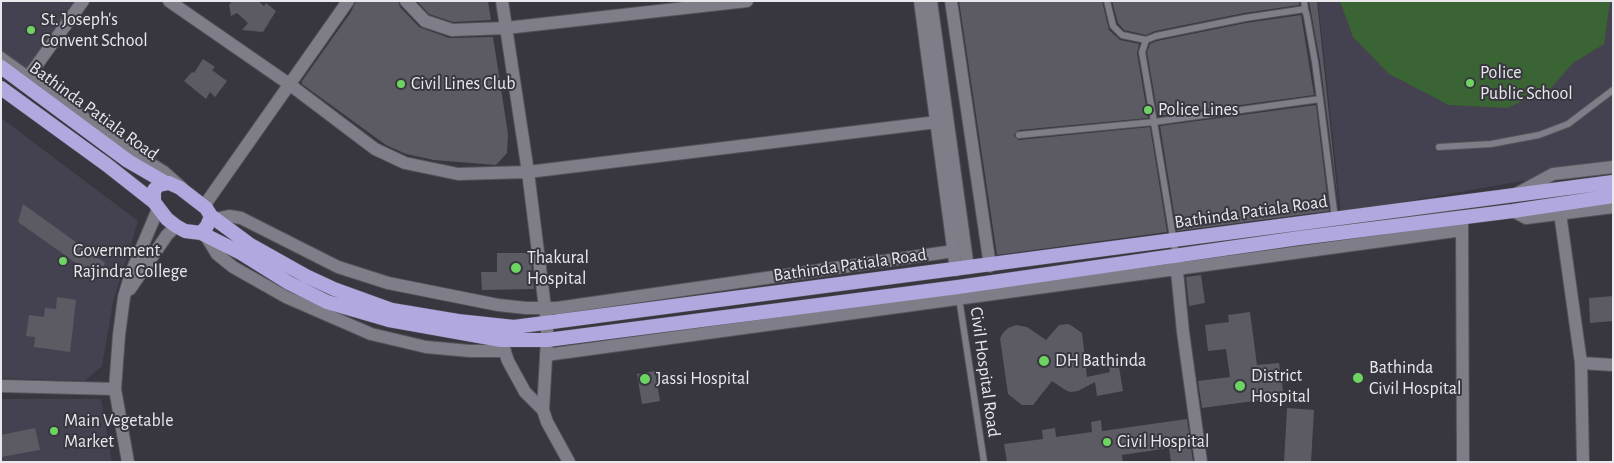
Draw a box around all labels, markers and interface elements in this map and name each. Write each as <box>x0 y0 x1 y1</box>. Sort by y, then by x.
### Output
place label: St. Joseph's Convent School <box>41 9 148 52</box>
marker: St. Joseph's Convent School <box>25 24 37 36</box>
street label: Bathinda Patiala Road <box>25 57 163 165</box>
place label: Police Public School <box>1480 62 1573 104</box>
place label: Civil Lines Club <box>411 73 515 95</box>
marker: Police Public School <box>1464 77 1476 89</box>
marker: Civil Lines Club <box>395 78 407 90</box>
place label: Police Lines <box>1158 99 1239 121</box>
marker: Police Lines <box>1142 104 1154 116</box>
street label: Bathinda Patiala Road <box>1173 191 1329 233</box>
place label: Government Rajindra College <box>73 240 188 282</box>
street label: Bathinda Patiala Road <box>772 244 928 286</box>
place label: Thakural Hospital <box>527 247 589 290</box>
marker: Government Rajindra College <box>57 255 69 267</box>
marker: Thakural Hospital <box>509 261 523 275</box>
street label: Civil Hospital Road <box>965 305 1005 439</box>
place label: DH Bathinda <box>1055 350 1146 372</box>
marker: DH Bathinda <box>1037 354 1051 368</box>
place label: Bathinda Civil Hospital <box>1369 357 1462 399</box>
place label: District Hospital <box>1251 365 1310 408</box>
place label: Jassi Hospital <box>656 368 750 390</box>
marker: Bathinda Civil Hospital <box>1351 371 1365 385</box>
marker: Jassi Hospital <box>638 372 652 386</box>
marker: District Hospital <box>1233 379 1247 393</box>
place label: Main Vegetable Market <box>64 410 174 452</box>
marker: Main Vegetable Market <box>48 425 60 437</box>
place label: Civil Hospital <box>1117 431 1210 453</box>
marker: Civil Hospital <box>1101 436 1113 448</box>

